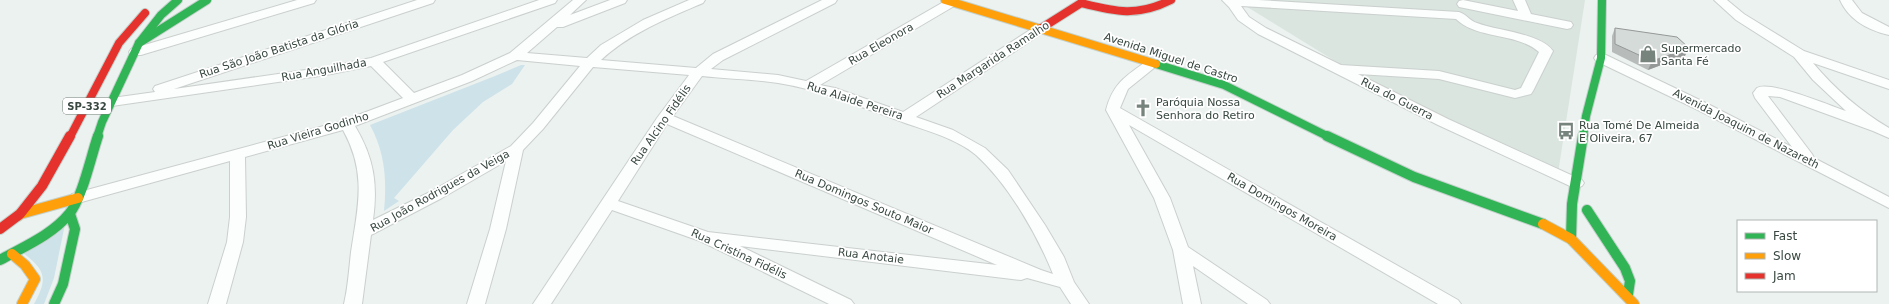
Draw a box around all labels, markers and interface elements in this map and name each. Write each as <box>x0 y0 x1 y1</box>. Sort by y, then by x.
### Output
street label: Rua São João Batista da Glória <box>198 17 360 81</box>
street label: Rua Margarida Ramalho <box>934 19 1052 101</box>
street label: Rua Eleonora <box>846 20 916 68</box>
street label: Avenida Miguel de Castro <box>1102 30 1240 86</box>
place label: Supermercado Santa Fé <box>1661 42 1742 68</box>
shop icon: Supermercado Santa Fé <box>1638 44 1658 64</box>
street label: Rua Anguilhada <box>280 56 368 84</box>
street label: Rua do Guerra <box>1359 75 1435 123</box>
street label: Rua Alaide Pereira <box>805 79 905 123</box>
street label: Rua Alcino Fidélis <box>628 82 694 168</box>
street label: Avenida Joaquim de Nazareth <box>1671 86 1821 172</box>
place label: Paróquia Nossa Senhora do Retiro <box>1156 96 1255 122</box>
road number: SP-332 <box>63 98 111 114</box>
church icon: Paróquia Nossa Senhora do Retiro <box>1133 98 1153 118</box>
street label: Rua Vieira Godinho <box>266 109 370 153</box>
place label: Rua Tomé De Almeida E Oliveira, 67 <box>1579 119 1700 145</box>
bus stop icon: Rua Tomé De Almeida E Oliveira, 67 <box>1556 121 1576 141</box>
street label: Rua João Rodrigues da Veiga <box>368 147 512 235</box>
street label: Rua Domingos Souto Maior <box>793 167 936 237</box>
street label: Rua Domingos Moreira <box>1225 170 1339 244</box>
legend <box>1737 220 1877 292</box>
street label: Rua Cristina Fidélis <box>689 226 789 282</box>
text: Fast <box>1773 229 1797 243</box>
street label: Rua Anotaie <box>837 245 905 267</box>
text: Slow <box>1773 249 1801 263</box>
text: Jam <box>1772 269 1796 283</box>

